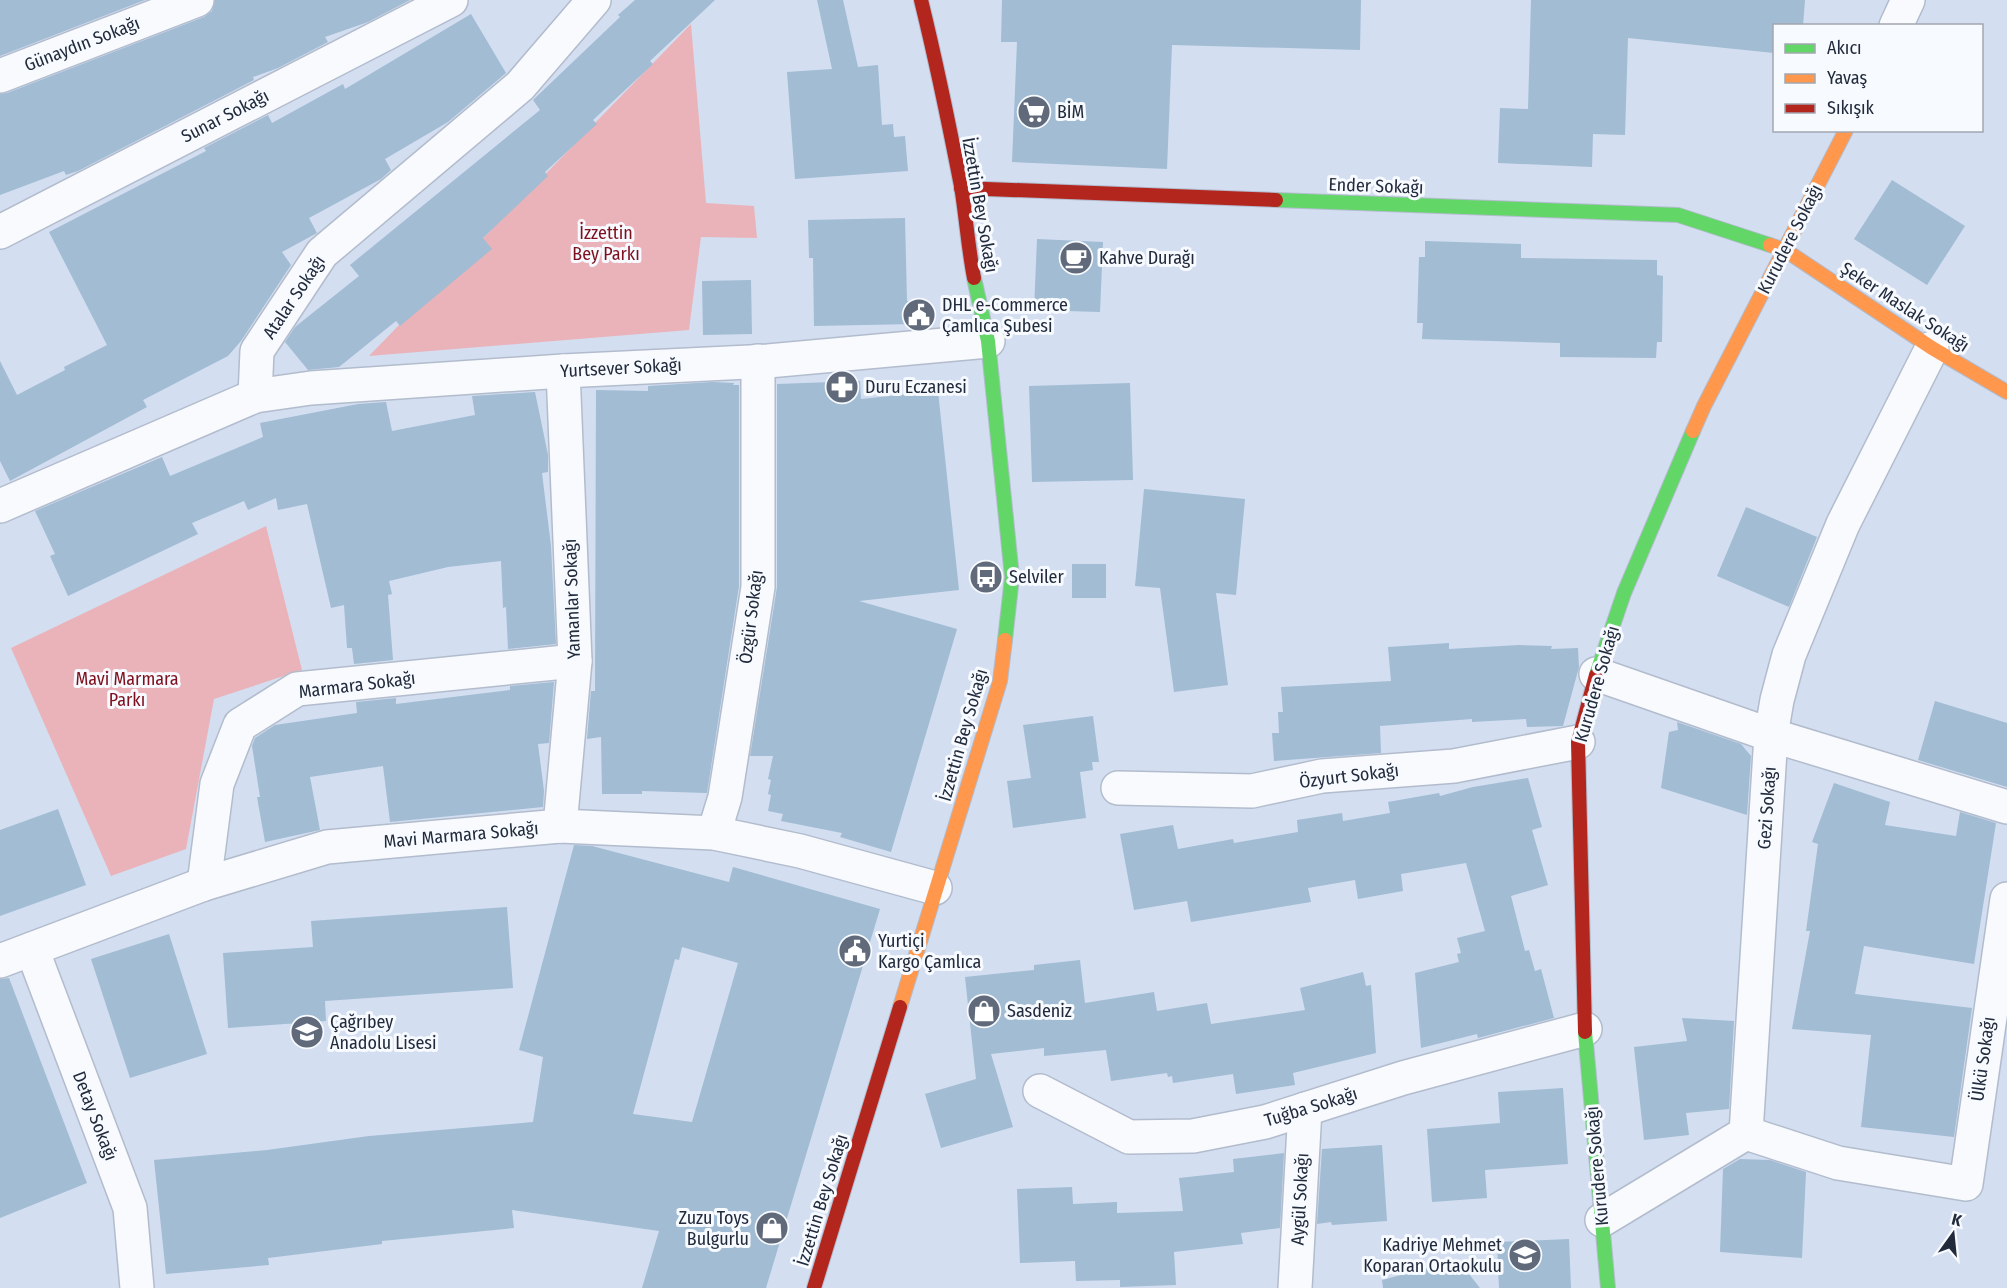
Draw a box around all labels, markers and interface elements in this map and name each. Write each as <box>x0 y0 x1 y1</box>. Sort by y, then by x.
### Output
street label: Günaydın Sokağı <box>21 12 143 76</box>
legend <box>1773 24 1983 132</box>
text: Akıcı <box>1827 37 1862 59</box>
text: Yavaş <box>1827 67 1868 89</box>
street label: Sunar Sokağı <box>178 85 272 147</box>
supermarket icon: BİM <box>1016 94 1052 130</box>
text: Sıkışık <box>1827 97 1875 119</box>
place label: BİM <box>1057 101 1084 123</box>
street label: İzzettin Bey Sokağı <box>957 136 1003 274</box>
street label: Ender Sokağı <box>1328 173 1424 199</box>
street label: Kurudere Sokağı <box>1753 181 1827 297</box>
park label: İzzettin Bey Parkı <box>572 222 640 265</box>
cafe icon: Kahve Durağı <box>1058 240 1094 276</box>
place label: Kahve Durağı <box>1099 247 1195 269</box>
street label: Atalar Sokağı <box>258 251 330 343</box>
street label: Şeker Maslak Sokağı <box>1837 257 1973 357</box>
place label: DHL e-Commerce Çamlıca Şubesi <box>942 294 1068 337</box>
public building icon: DHL e-Commerce Çamlıca Şubesi <box>901 297 937 333</box>
street label: Yurtsever Sokağı <box>560 354 682 382</box>
pharmacy icon: Duru Eczanesi <box>824 369 860 405</box>
place label: Duru Eczanesi <box>865 376 967 398</box>
street label: Yamanlar Sokağı <box>559 538 585 660</box>
bus stop icon: Selviler <box>968 559 1004 595</box>
place label: Selviler <box>1009 566 1064 588</box>
street label: Özgür Sokağı <box>734 569 768 665</box>
street label: Kurudere Sokağı <box>1570 623 1624 745</box>
street label: İzzettin Bey Sokağı <box>934 666 992 804</box>
street label: Marmara Sokağı <box>297 667 417 703</box>
park label: Mavi Marmara Parkı <box>75 668 179 711</box>
street label: Özyurt Sokağı <box>1298 759 1400 793</box>
street label: Gezi Sokağı <box>1753 766 1781 850</box>
street label: Mavi Marmara Sokağı <box>383 817 539 853</box>
place label: Yurtiçi Kargo Çamlıca <box>878 930 982 973</box>
public building icon: Yurtiçi Kargo Çamlıca <box>837 933 873 969</box>
shop icon: Sasdeniz <box>966 993 1002 1029</box>
place label: Sasdeniz <box>1007 1000 1072 1022</box>
place label: Çağrıbey Anadolu Lisesi <box>330 1011 437 1054</box>
school or university icon: Çağrıbey Anadolu Lisesi <box>289 1014 325 1050</box>
street label: Ülkü Sokağı <box>1966 1015 2000 1103</box>
street label: Detay Sokağı <box>68 1068 122 1164</box>
street label: Tuğba Sokağı <box>1262 1082 1360 1132</box>
street label: Kurudere Sokağı <box>1581 1105 1613 1227</box>
street label: İzzettin Bey Sokağı <box>791 1131 853 1269</box>
street label: Aygül Sokağı <box>1287 1152 1313 1246</box>
north arrow <box>1923 1204 1983 1264</box>
place label: Zuzu Toys Bulgurlu <box>679 1207 749 1250</box>
shop icon: Zuzu Toys Bulgurlu <box>754 1210 790 1246</box>
text: K <box>1950 1210 1964 1231</box>
place label: Kadriye Mehmet Koparan Ortaokulu <box>1363 1234 1502 1277</box>
school or university icon: Kadriye Mehmet Koparan Ortaokulu <box>1507 1237 1543 1273</box>

